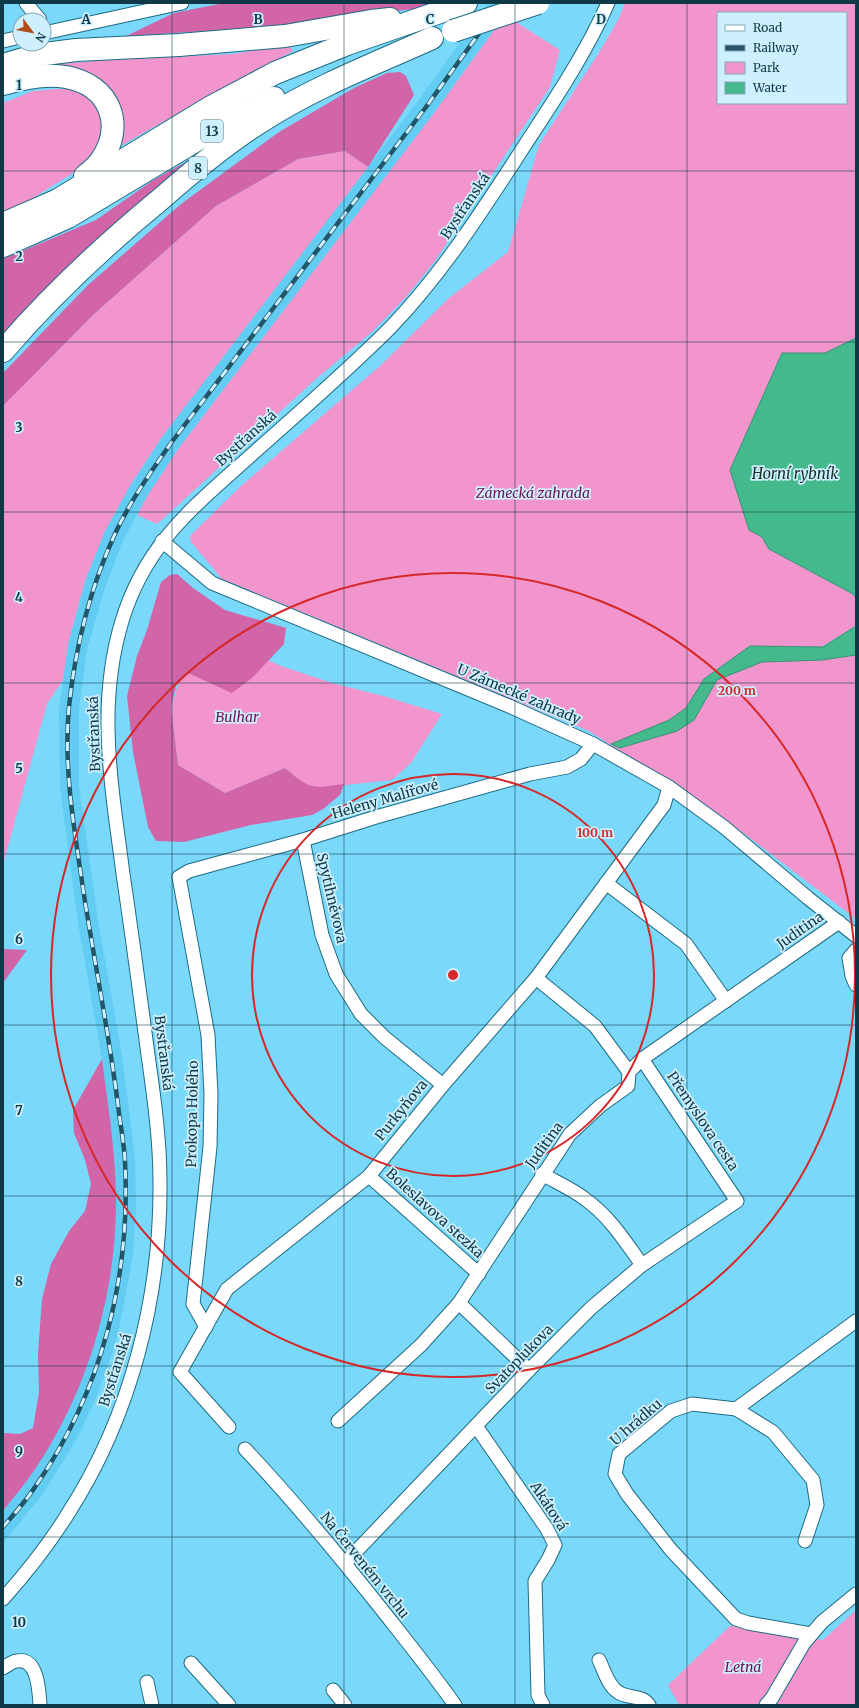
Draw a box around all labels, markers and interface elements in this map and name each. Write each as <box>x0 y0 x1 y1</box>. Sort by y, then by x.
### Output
text: A <box>80 11 91 28</box>
text: B <box>253 11 263 28</box>
text: C <box>426 11 435 28</box>
text: D <box>596 11 606 28</box>
north arrow <box>12 12 52 52</box>
legend <box>717 12 847 104</box>
text: Road <box>753 20 782 35</box>
text: N <box>32 30 49 45</box>
text: Railway <box>753 40 799 55</box>
text: Park <box>753 60 780 75</box>
text: 1 <box>16 77 22 94</box>
text: Water <box>752 80 788 95</box>
road number: 13 <box>201 120 223 142</box>
road number: 8 <box>189 157 207 179</box>
street label: Bystřanská <box>436 169 494 242</box>
text: 2 <box>15 248 23 265</box>
street label: Bystřanská <box>212 406 281 470</box>
text: 3 <box>15 419 23 436</box>
water label: Horní rybník <box>751 464 839 483</box>
park label: Zámecká zahrada <box>475 484 590 502</box>
text: 4 <box>15 589 24 606</box>
street label: U Zámecké zahrady <box>454 660 584 729</box>
text: 200 m <box>718 683 756 698</box>
street label: Bystřanská <box>84 695 104 772</box>
park label: Bulhar <box>215 708 259 726</box>
text: 5 <box>15 760 23 777</box>
street label: Heleny Malířové <box>330 775 440 823</box>
text: 100 m <box>577 825 613 840</box>
street label: Spytihněvova <box>313 851 351 945</box>
street label: Juditina <box>772 907 827 953</box>
text: 6 <box>15 931 23 948</box>
centre of rings <box>446 968 460 982</box>
street label: Bystřanská <box>150 1014 178 1092</box>
street label: Prokopa Holého <box>182 1060 202 1168</box>
street label: Přemyslova cesta <box>663 1068 743 1175</box>
street label: Purkyňova <box>371 1075 431 1144</box>
text: 7 <box>15 1102 23 1119</box>
street label: Juditina <box>521 1118 567 1173</box>
street label: Boleslavova stezka <box>382 1164 488 1262</box>
text: 8 <box>15 1273 23 1290</box>
street label: Svatoplukova <box>481 1320 557 1398</box>
street label: Bystřanská <box>95 1331 135 1409</box>
street label: U hrádku <box>606 1395 666 1449</box>
text: 9 <box>15 1443 23 1460</box>
street label: Akátová <box>526 1477 572 1534</box>
street label: Na Červeném vrchu <box>317 1508 414 1622</box>
text: 10 <box>12 1614 26 1631</box>
park label: Letná <box>725 1658 761 1676</box>

